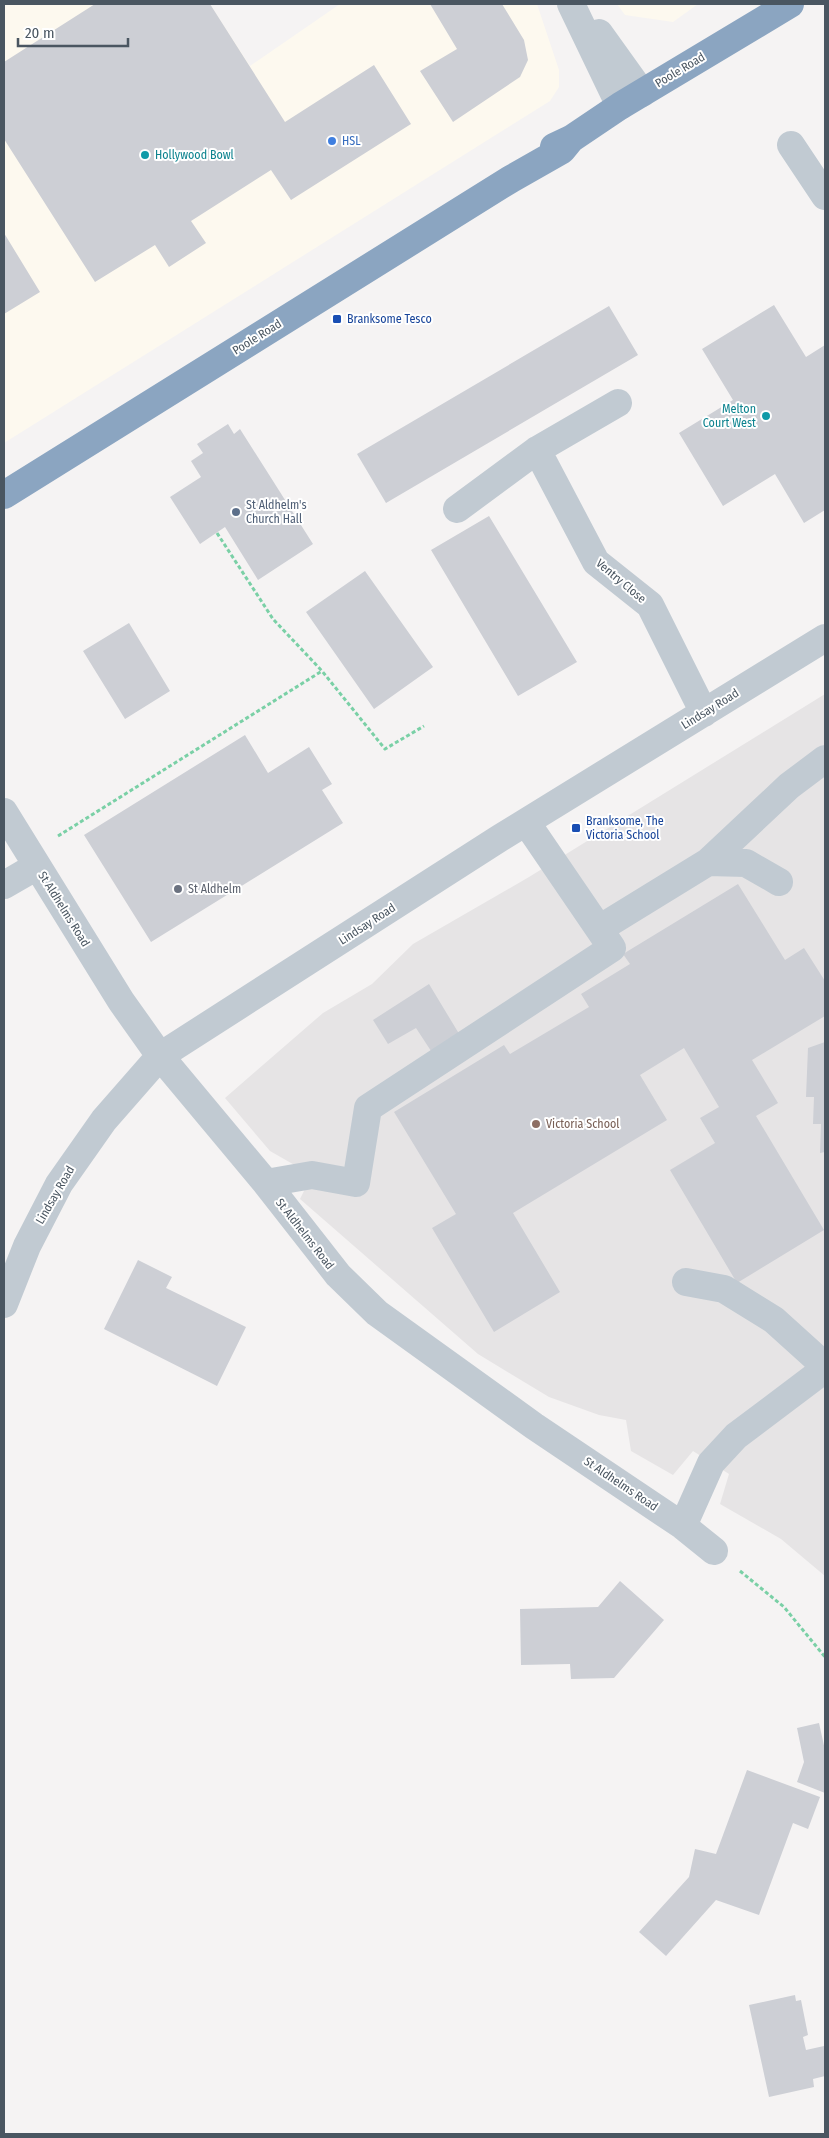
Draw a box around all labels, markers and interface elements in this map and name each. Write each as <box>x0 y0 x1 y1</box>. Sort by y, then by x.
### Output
scale bar <box>18 15 128 47</box>
text: 20 m <box>25 24 55 42</box>
street label: Poole Road <box>653 50 707 90</box>
place label: HSL <box>342 134 361 148</box>
marker: HSL <box>326 135 338 147</box>
place label: Hollywood Bowl <box>155 148 234 162</box>
marker: Hollywood Bowl <box>139 149 151 161</box>
place label: Branksome Tesco <box>347 312 432 326</box>
marker: Branksome Tesco <box>331 313 343 325</box>
street label: Poole Road <box>230 316 284 358</box>
place label: Melton Court West <box>703 402 756 430</box>
marker: Melton Court West <box>760 410 772 422</box>
place label: St Aldhelm's Church Hall <box>246 498 307 526</box>
marker: St Aldhelm's Church Hall <box>230 506 242 518</box>
street label: Ventry Close <box>593 556 649 606</box>
street label: Lindsay Road <box>679 686 741 732</box>
place label: Branksome, The Victoria School <box>586 814 664 842</box>
marker: Branksome, The Victoria School <box>570 822 582 834</box>
street label: St Aldhelms Road <box>35 869 93 949</box>
place label: St Aldhelm <box>188 882 241 896</box>
marker: St Aldhelm <box>172 883 184 895</box>
street label: Lindsay Road <box>336 900 398 948</box>
place label: Victoria School <box>546 1117 619 1131</box>
marker: Victoria School <box>530 1118 542 1130</box>
street label: Lindsay Road <box>33 1163 77 1227</box>
street label: St Aldhelms Road <box>273 1196 337 1272</box>
street label: St Aldhelms Road <box>581 1454 661 1514</box>

